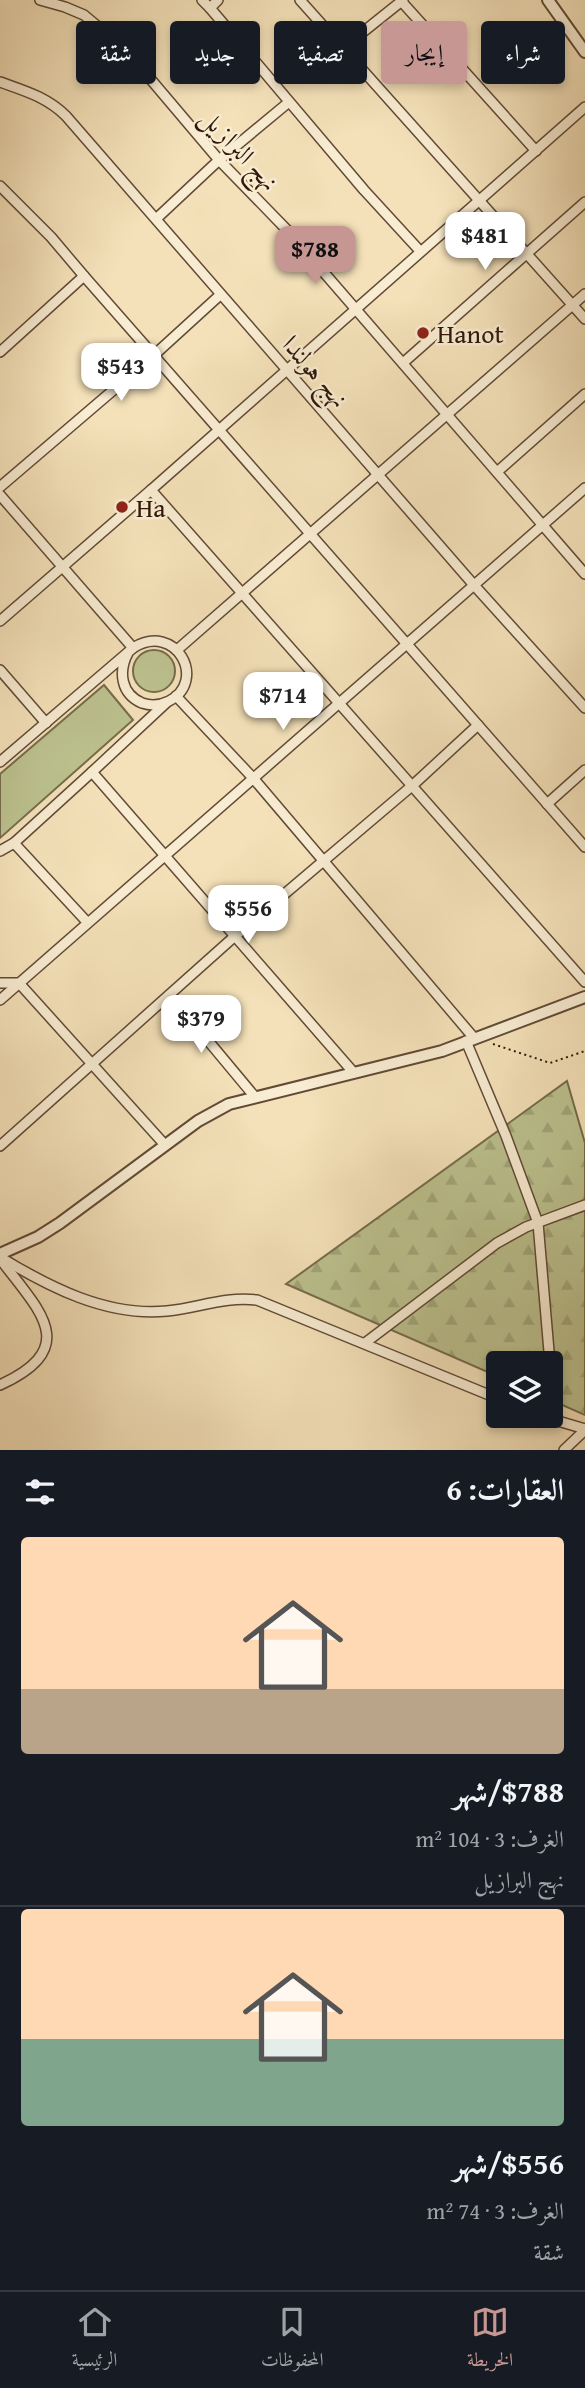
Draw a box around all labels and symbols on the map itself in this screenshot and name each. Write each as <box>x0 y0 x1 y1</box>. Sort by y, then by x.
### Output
street label: نهج البرازيل <box>187 99 289 203</box>
pin: $481 <box>444 212 526 272</box>
pin: $788 <box>274 226 356 286</box>
place label: Hanot <box>437 314 504 353</box>
marker: Hanot <box>415 325 431 341</box>
street label: نهج هولندا <box>269 326 359 419</box>
pin: $543 <box>80 344 162 403</box>
place label: Ha <box>136 488 166 527</box>
marker: Ha <box>114 499 130 515</box>
pin: $714 <box>242 672 324 732</box>
pin: $556 <box>207 886 289 945</box>
pin: $379 <box>160 996 242 1055</box>

